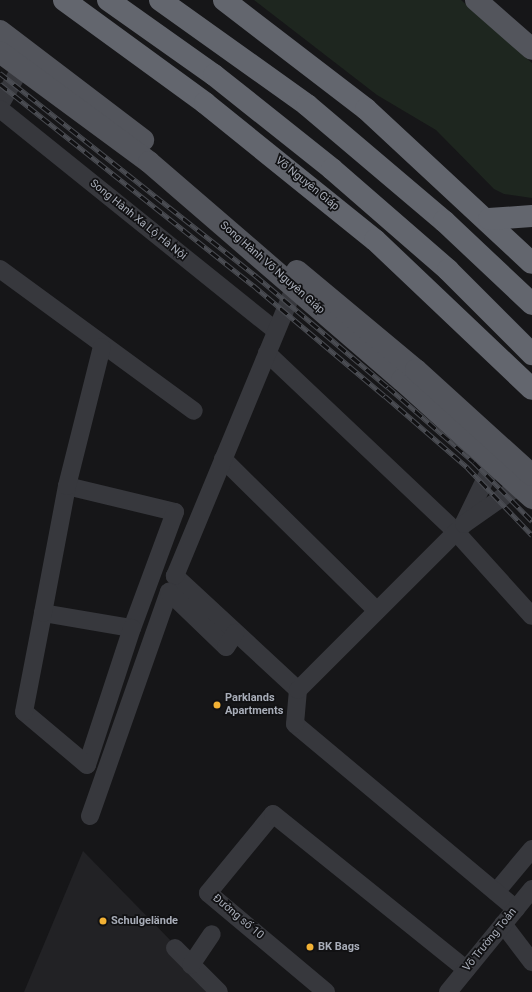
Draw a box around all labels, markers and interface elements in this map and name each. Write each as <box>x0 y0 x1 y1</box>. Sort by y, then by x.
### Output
street label: Võ Nguyên Giáp <box>273 154 341 214</box>
street label: Song Hành Xa Lộ Hà Nội <box>87 177 189 263</box>
street label: Song Hành Võ Nguyên Giáp <box>217 219 327 317</box>
place label: Parklands Apartments <box>225 692 283 718</box>
marker: Parklands Apartments <box>212 700 222 710</box>
street label: Đường số 10 <box>210 892 266 942</box>
street label: Võ Trường Toản <box>460 906 520 974</box>
place label: Schulgelände <box>111 914 178 928</box>
marker: Schulgelände <box>98 916 108 926</box>
place label: BK Bags <box>318 940 360 954</box>
marker: BK Bags <box>305 942 315 952</box>

